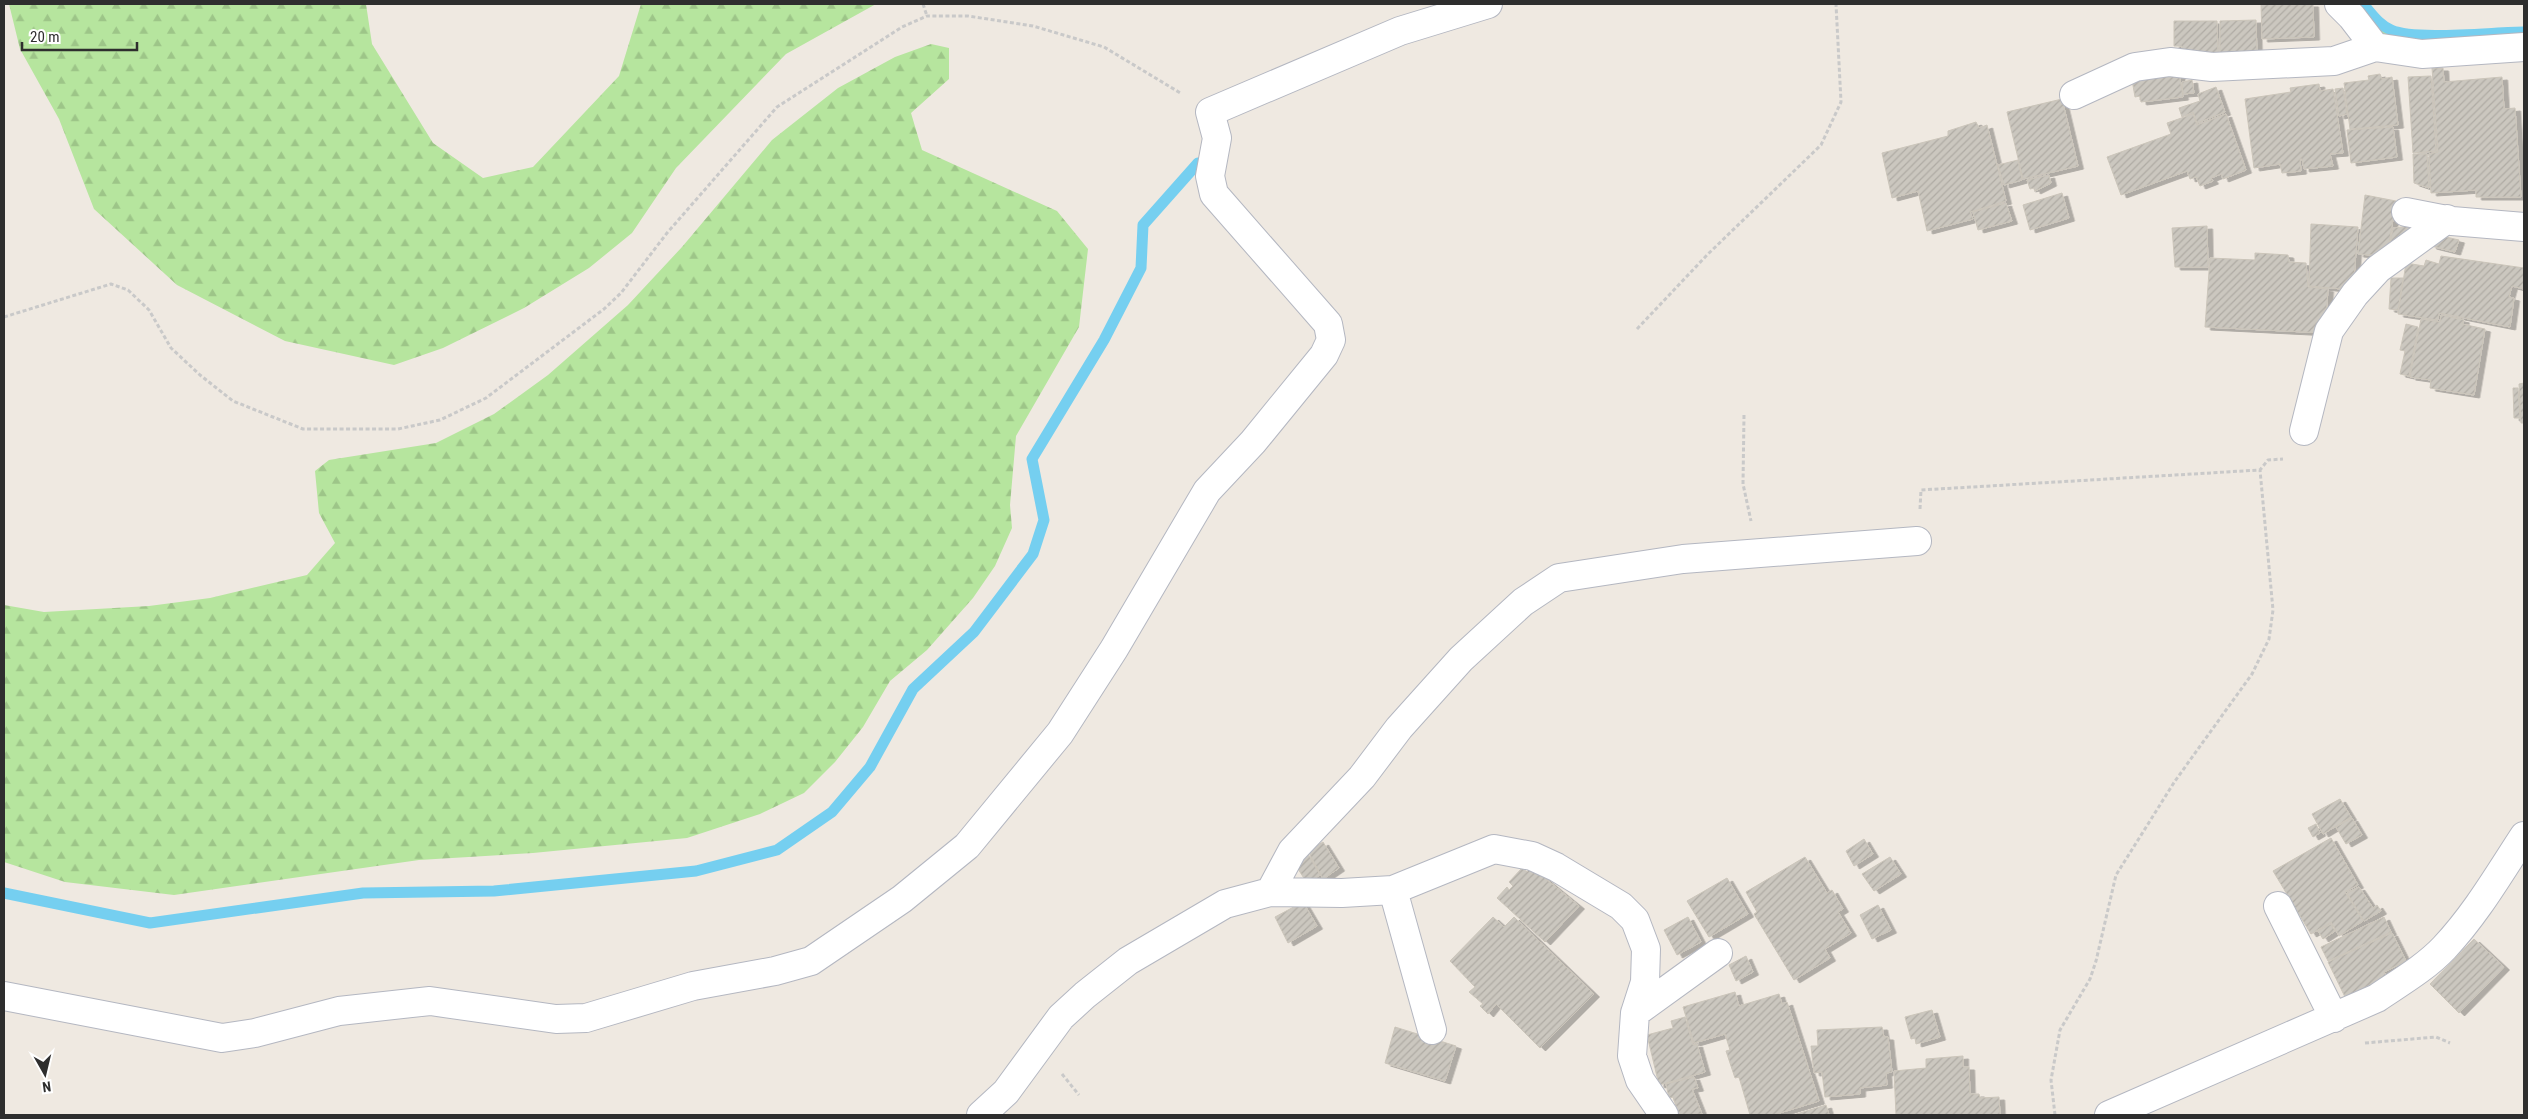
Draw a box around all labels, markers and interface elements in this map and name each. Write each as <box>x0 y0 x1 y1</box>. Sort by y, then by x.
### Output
scale bar <box>22 20 138 52</box>
text: 20 m <box>30 28 60 46</box>
north arrow <box>20 1049 70 1099</box>
text: N <box>41 1078 52 1095</box>

